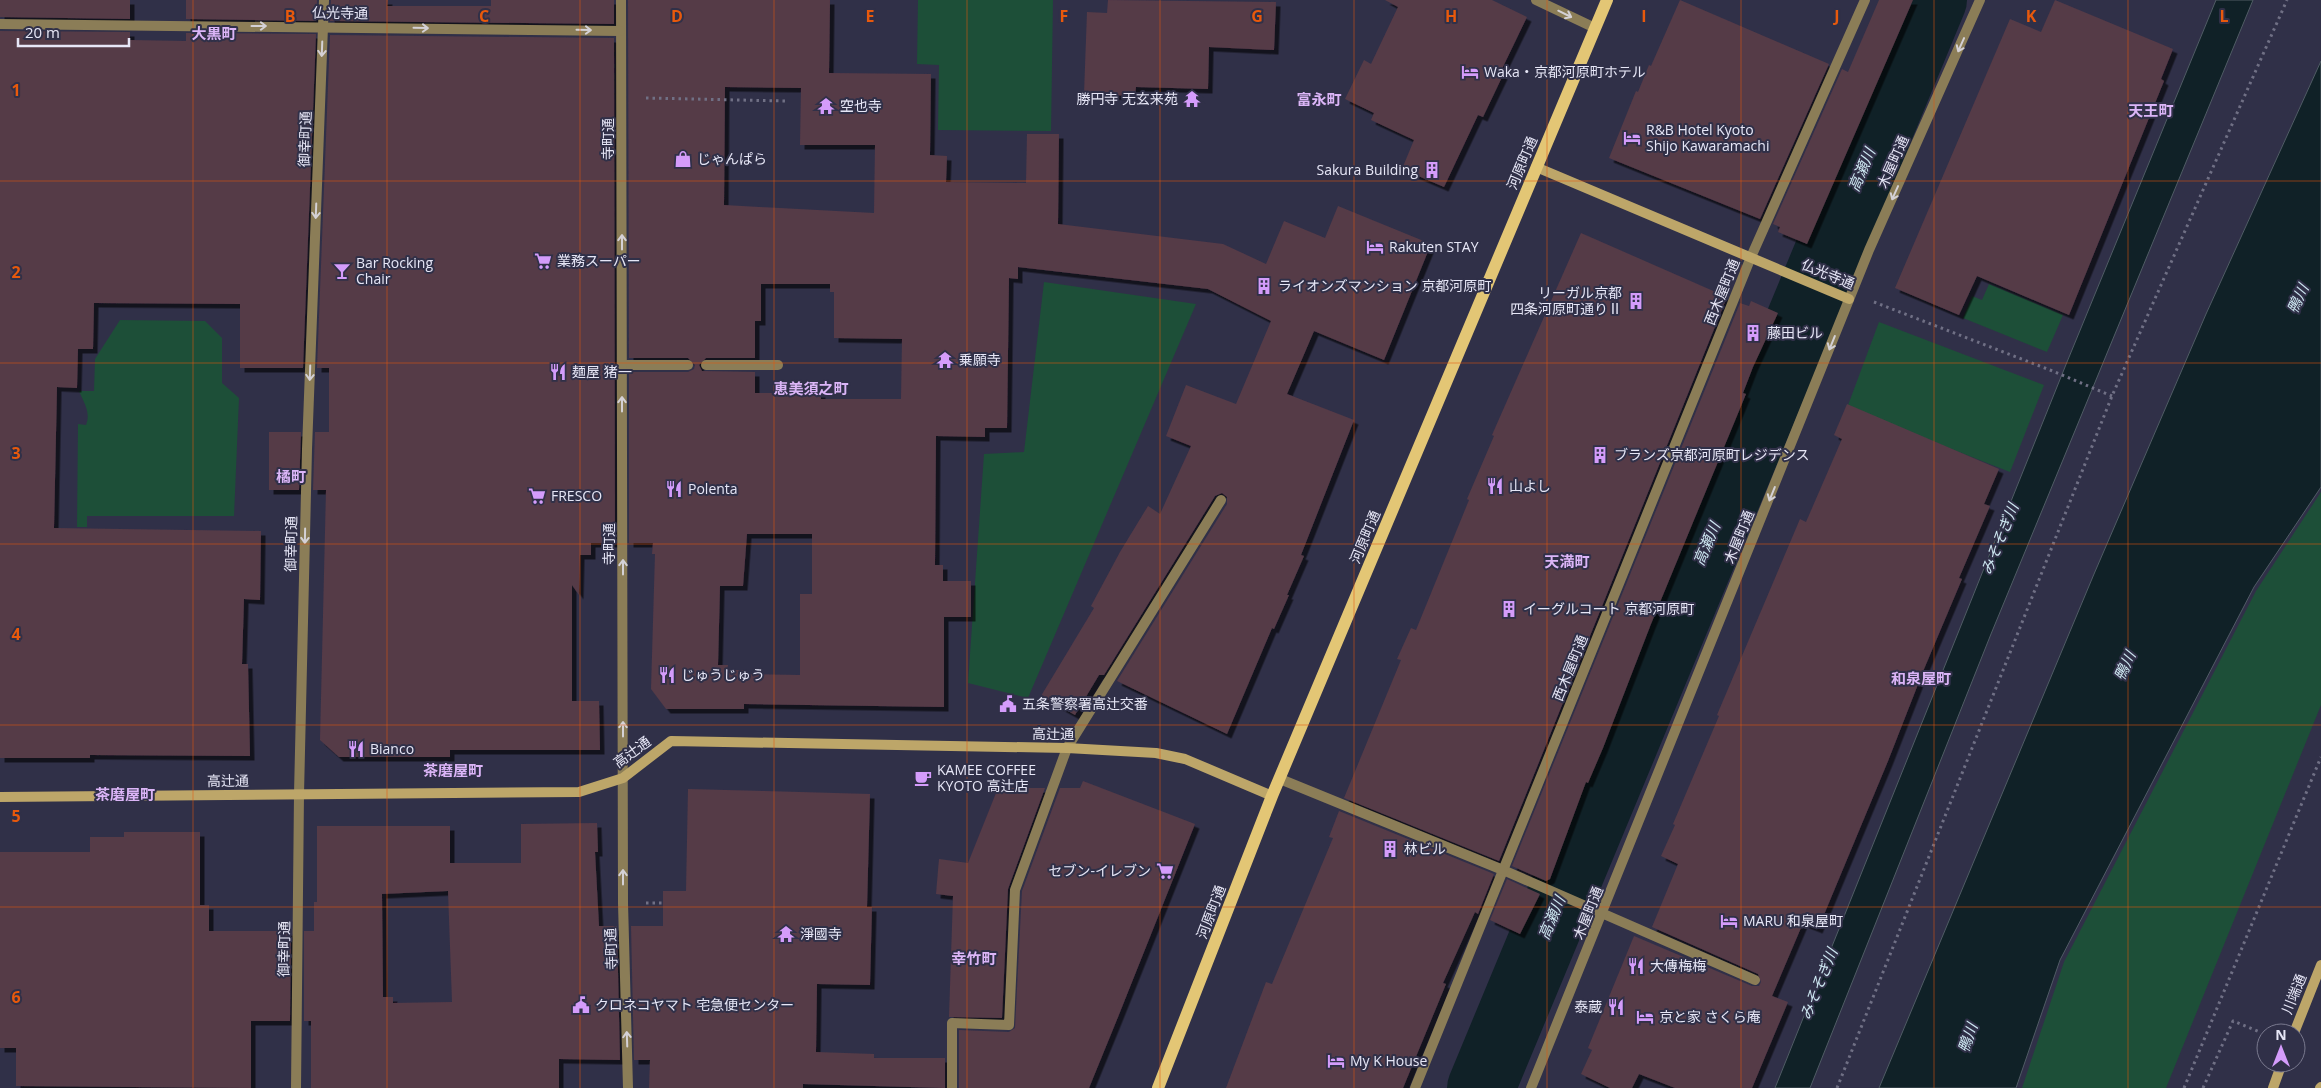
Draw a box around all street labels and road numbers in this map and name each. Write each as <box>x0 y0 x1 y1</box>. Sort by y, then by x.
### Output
street label: 仏光寺通 <box>312 3 368 22</box>
street label: 御幸町通 <box>294 111 315 167</box>
street label: 寺町通 <box>598 118 617 160</box>
street label: 木屋町通 <box>1872 132 1913 191</box>
street label: 河原町通 <box>1502 133 1541 192</box>
street label: 仏光寺通 <box>1799 254 1858 293</box>
street label: 西木屋町通 <box>1700 256 1743 328</box>
street label: 河原町通 <box>1345 507 1384 566</box>
street label: 木屋町通 <box>1719 507 1758 566</box>
street label: 御幸町通 <box>281 516 300 572</box>
street label: 寺町通 <box>599 523 618 565</box>
street label: 西木屋町通 <box>1548 632 1591 704</box>
street label: 高辻通 <box>1032 724 1074 743</box>
street label: 高辻通 <box>609 732 654 772</box>
street label: 高辻通 <box>207 771 249 790</box>
street label: 河原町通 <box>1192 882 1229 941</box>
street label: 木屋町通 <box>1568 883 1607 942</box>
street label: 御幸町通 <box>274 921 293 977</box>
street label: 寺町通 <box>600 928 621 970</box>
street label: 川端通 <box>2277 971 2310 1017</box>

